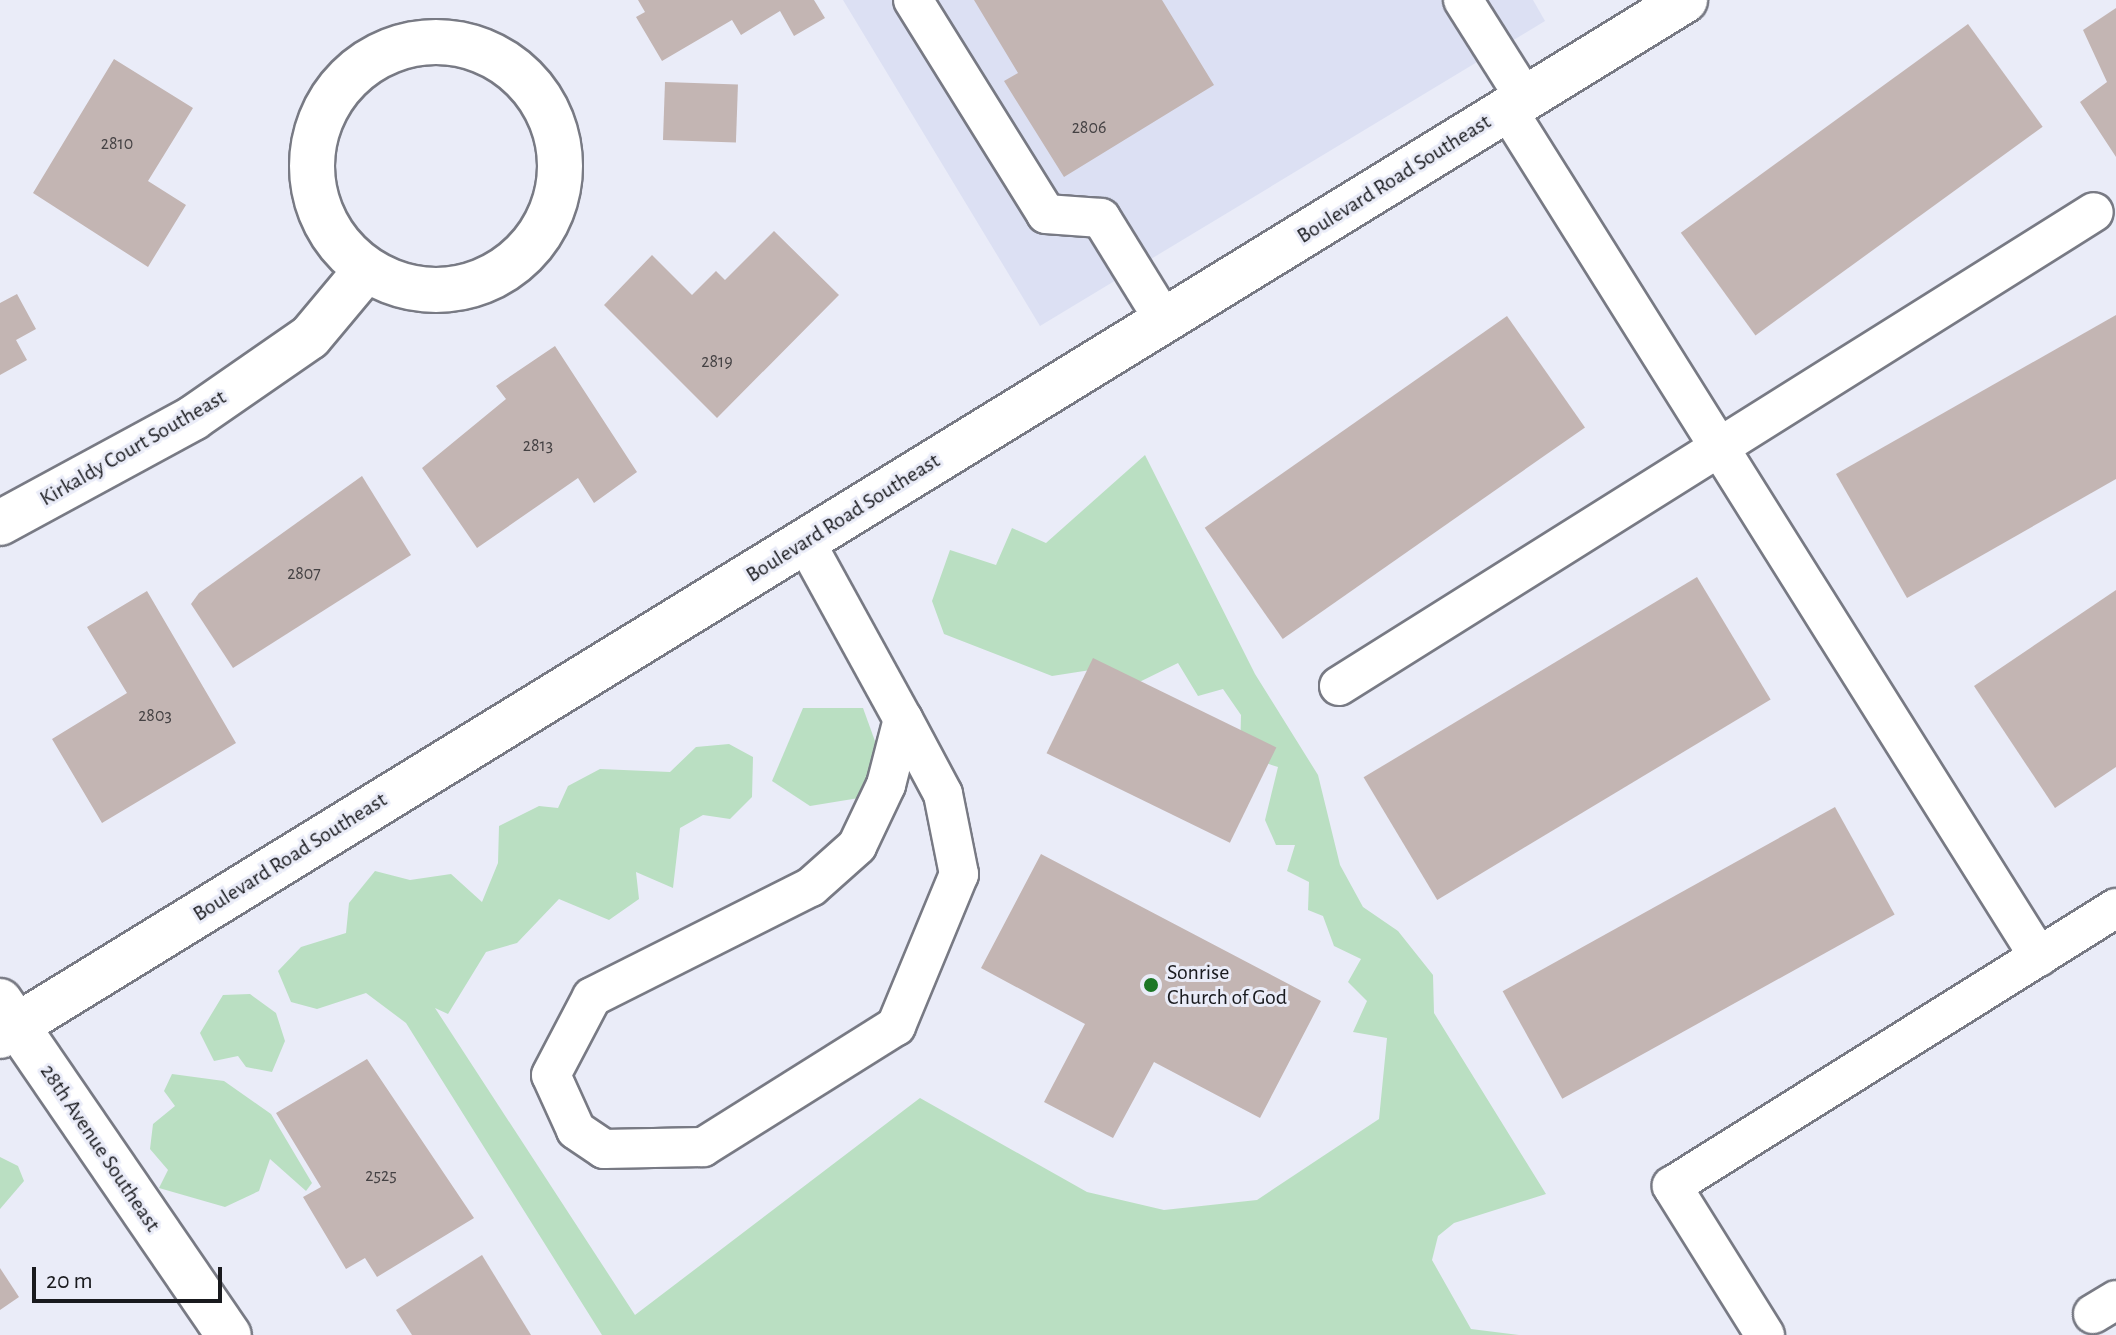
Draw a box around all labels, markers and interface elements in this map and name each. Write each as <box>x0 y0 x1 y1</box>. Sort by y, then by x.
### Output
street label: Boulevard Road Southeast <box>1292 109 1496 249</box>
house number: 2806 <box>1072 117 1106 139</box>
house number: 2810 <box>101 133 133 155</box>
house number: 2819 <box>701 351 733 373</box>
street label: Kirkaldy Court Southeast <box>35 384 231 512</box>
house number: 2813 <box>523 435 553 457</box>
street label: Boulevard Road Southeast <box>741 448 945 588</box>
house number: 2807 <box>287 563 321 585</box>
house number: 2803 <box>138 705 172 727</box>
street label: Boulevard Road Southeast <box>188 787 392 927</box>
place label: Sonrise Church of God <box>1167 959 1287 1010</box>
marker: Sonrise Church of God <box>1142 976 1160 994</box>
street label: 28th Avenue Southeast <box>34 1059 166 1237</box>
house number: 2525 <box>365 1165 397 1187</box>
scale bar <box>36 1251 226 1301</box>
text: 20 m <box>46 1269 93 1293</box>

